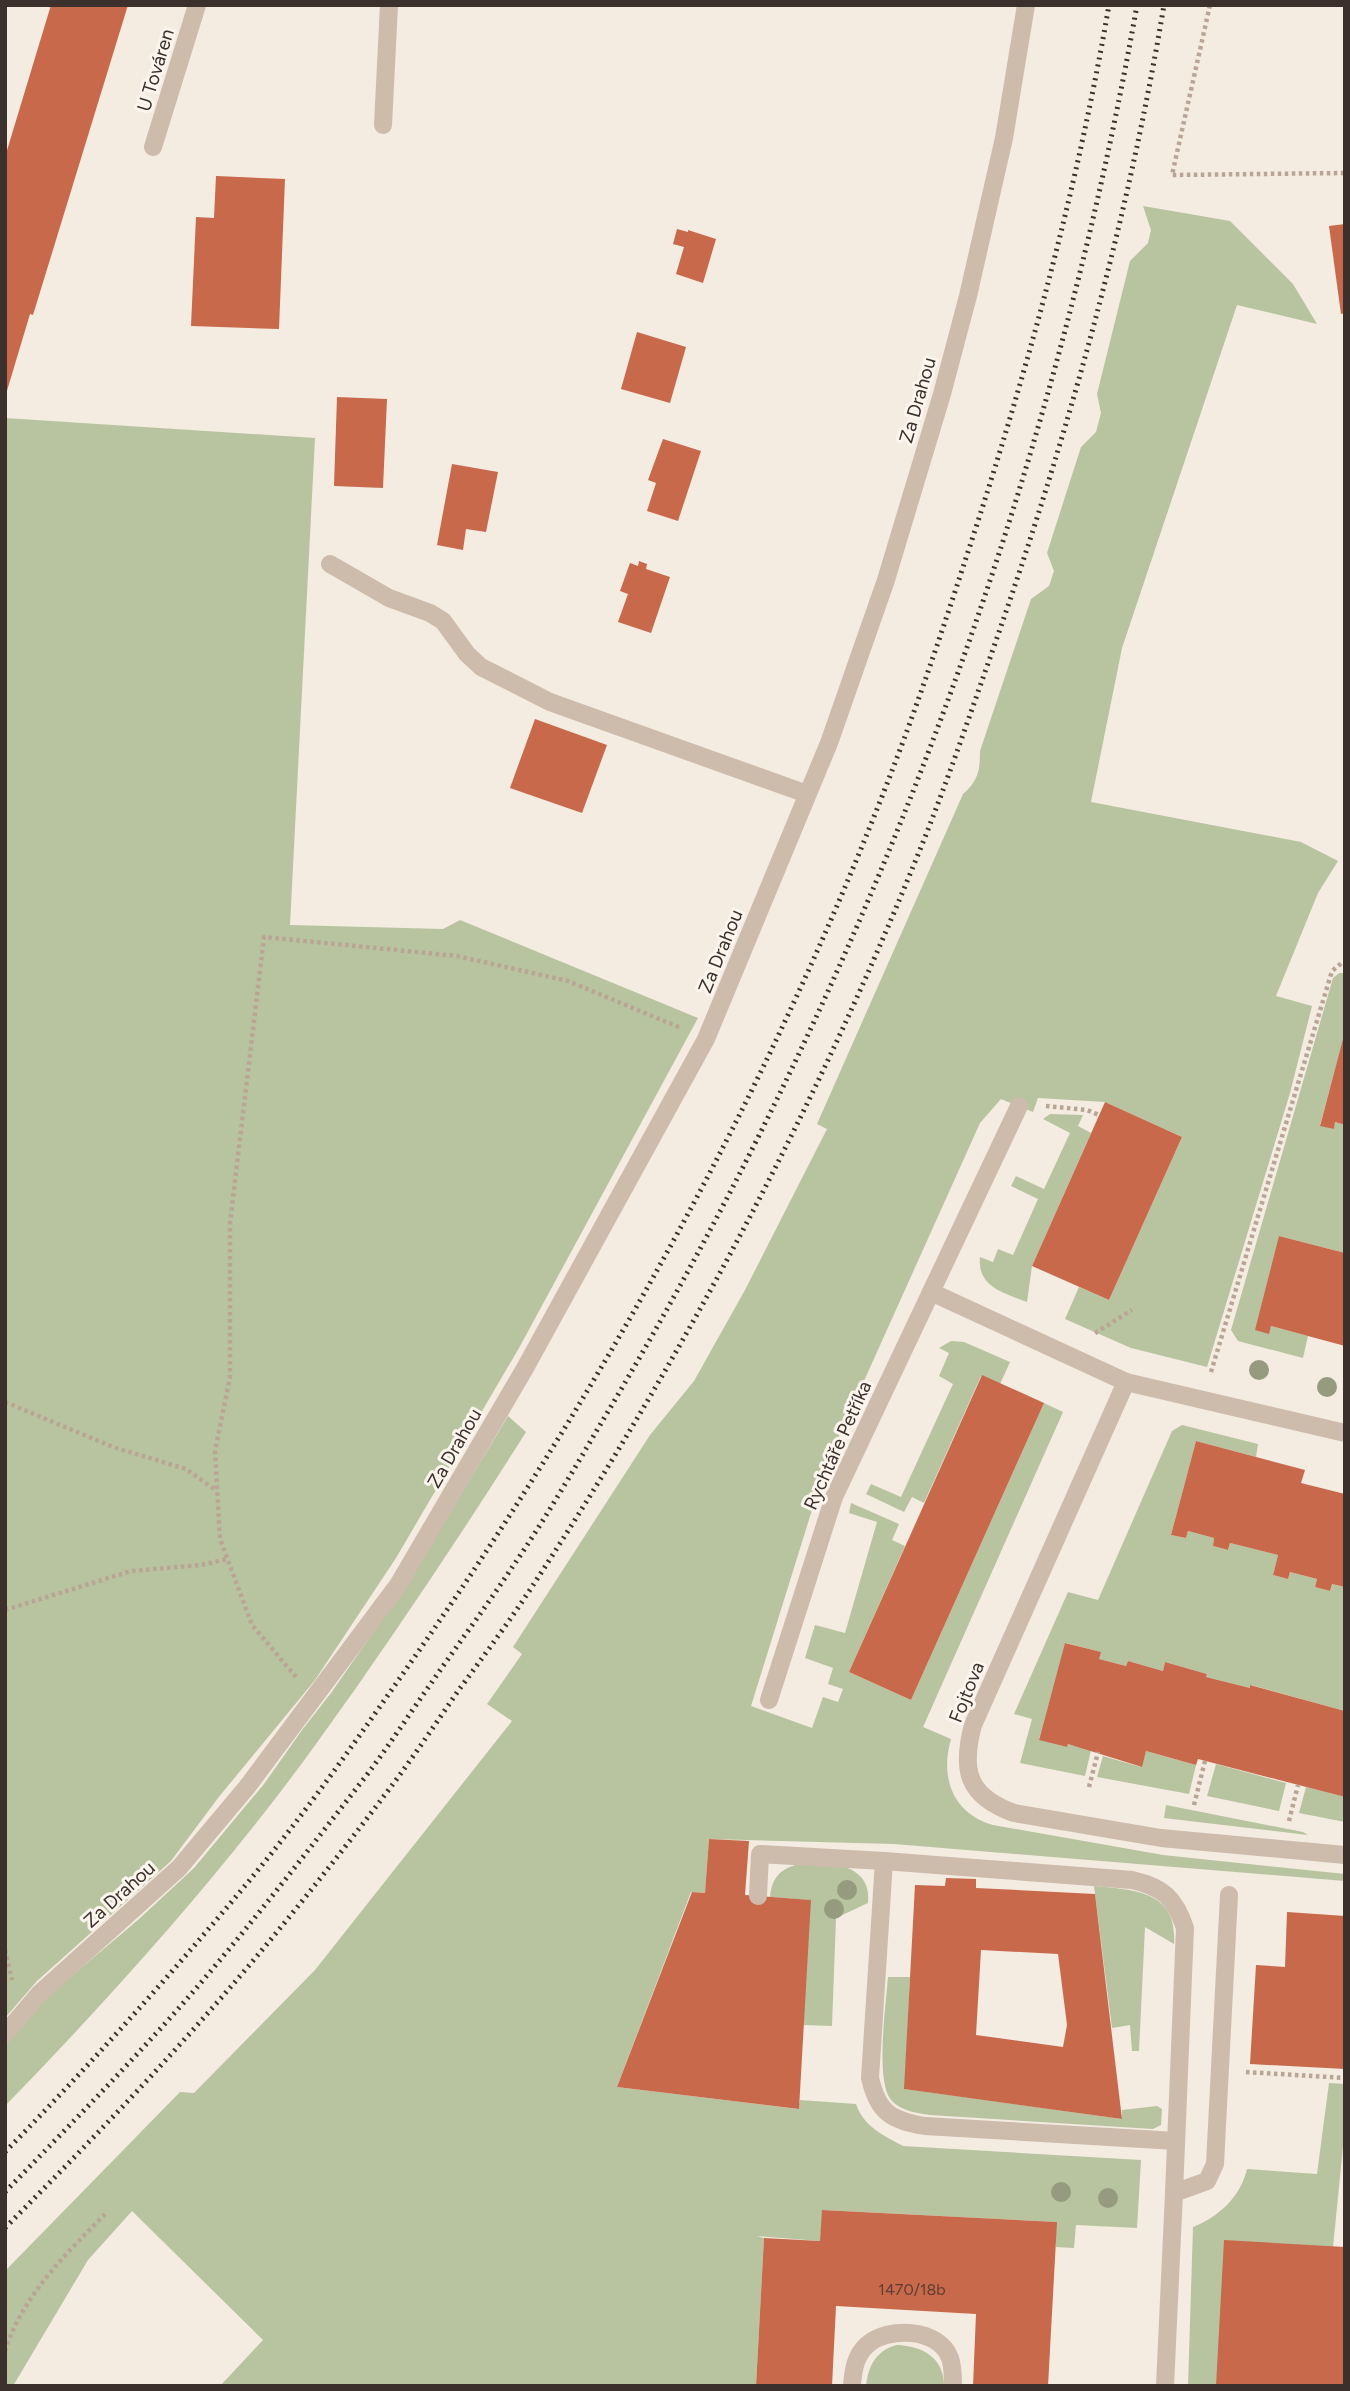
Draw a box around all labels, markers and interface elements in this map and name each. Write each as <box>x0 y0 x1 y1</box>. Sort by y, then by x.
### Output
street label: U Továren <box>132 26 179 114</box>
street label: Za Drahou <box>894 355 941 446</box>
street label: Za Drahou <box>693 906 748 996</box>
street label: Rychtáře Petříka <box>799 1377 876 1513</box>
street label: Za Drahou <box>422 1404 486 1492</box>
street label: Fojtova <box>944 1658 989 1726</box>
street label: Za Drahou <box>79 1856 160 1932</box>
house number: 1470/18b <box>878 2280 946 2299</box>

